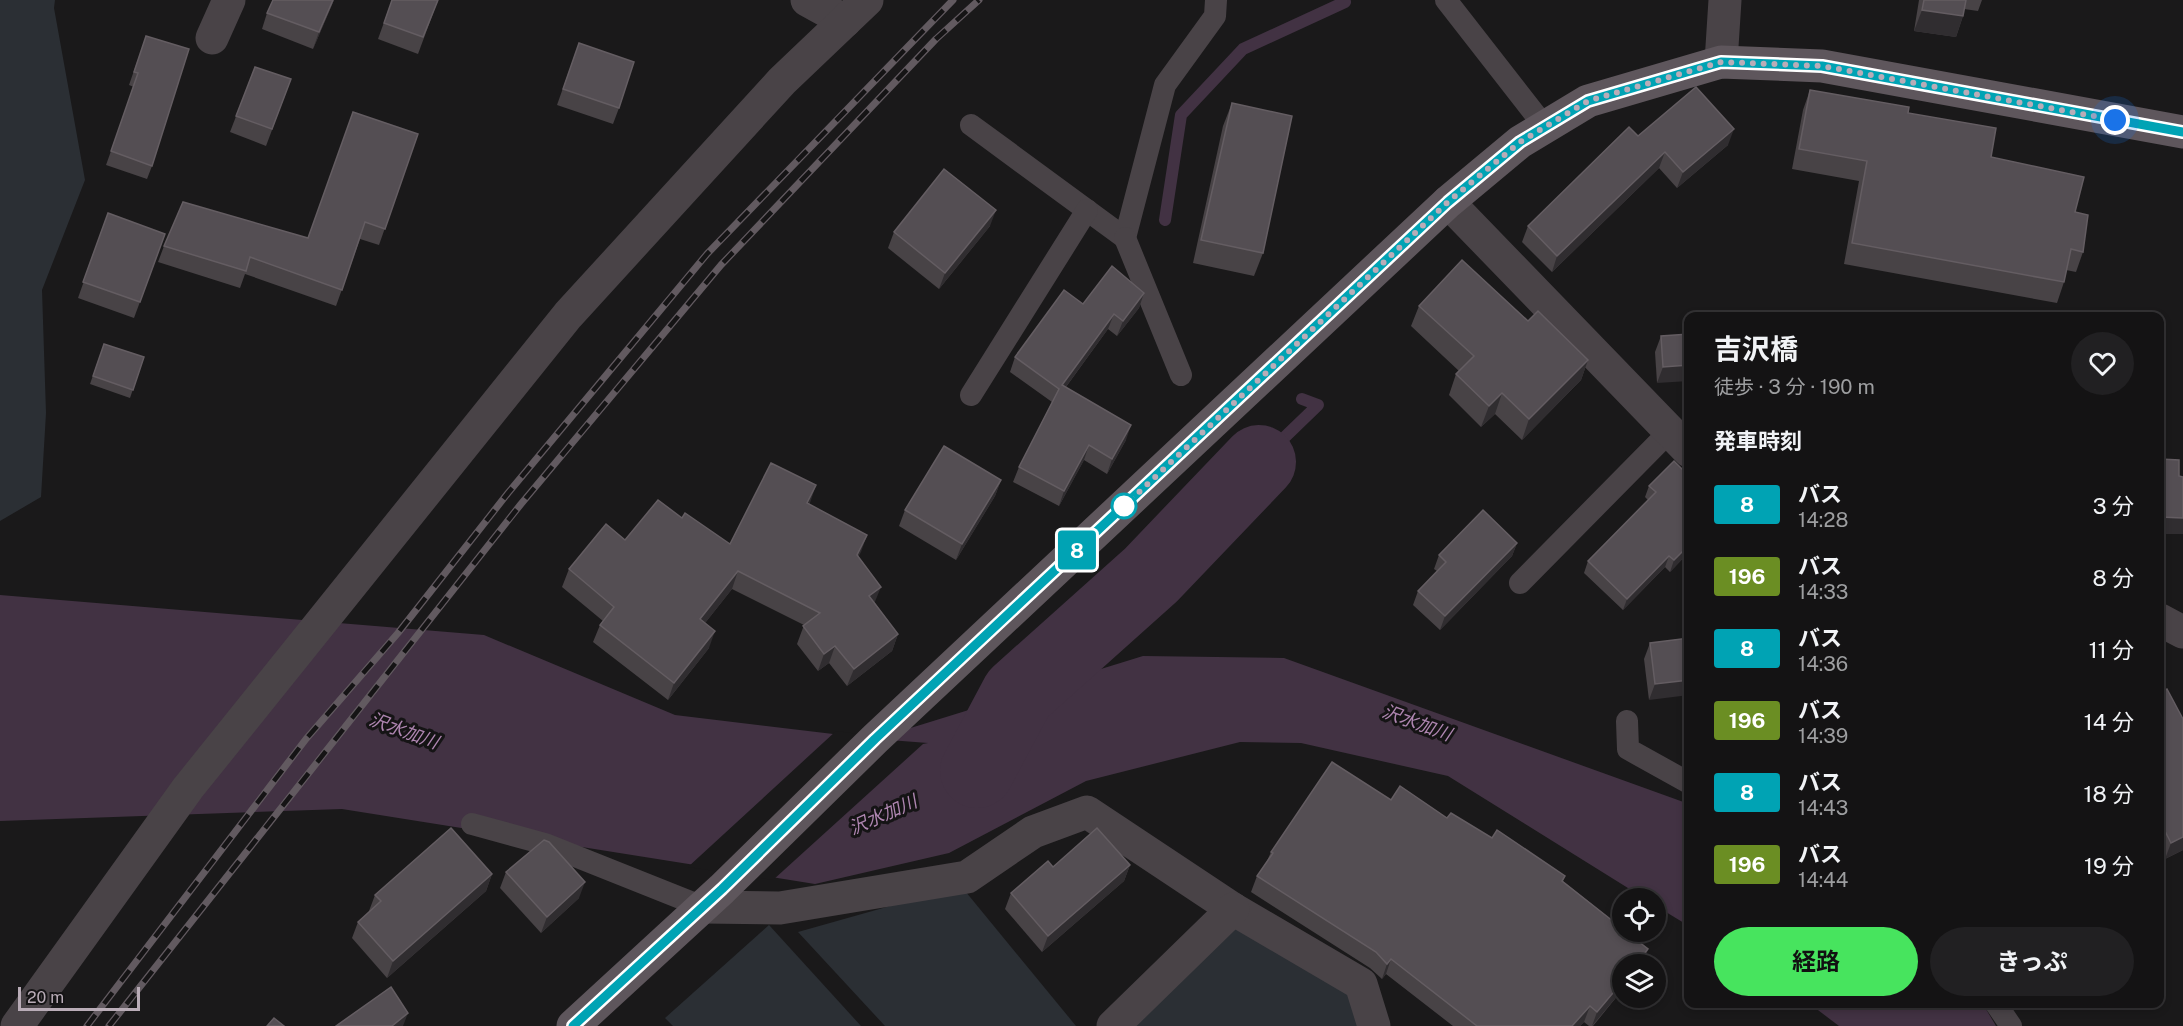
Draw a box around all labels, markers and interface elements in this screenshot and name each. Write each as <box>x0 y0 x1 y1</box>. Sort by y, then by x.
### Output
your location <box>2100 105 2130 135</box>
text: 吉沢橋 <box>1714 332 1798 365</box>
button: heart <box>2071 332 2134 395</box>
text: 徒歩 · 3 分 · 190 m <box>1714 375 1875 399</box>
text: 発車時刻 <box>1714 428 1802 454</box>
text: バス <box>1798 481 1842 507</box>
text: 8 <box>1740 492 1754 517</box>
unlabelled marker <box>1111 493 1137 519</box>
text: 3 分 <box>2093 493 2134 519</box>
text: 14:28 <box>1798 508 1849 532</box>
line badge: 8 <box>1058 530 1096 570</box>
text: 8 <box>1070 538 1084 563</box>
text: バス <box>1798 553 1842 579</box>
text: 196 <box>1729 564 1765 589</box>
text: 8 分 <box>2092 565 2134 591</box>
text: 14:33 <box>1798 580 1848 604</box>
text: バス <box>1798 625 1842 651</box>
text: 8 <box>1740 636 1754 661</box>
text: 11 分 <box>2089 637 2134 663</box>
text: 14:36 <box>1798 652 1848 676</box>
text: バス <box>1798 697 1842 723</box>
water label: 沢水加川 <box>1380 700 1456 745</box>
water label: 沢水加川 <box>367 708 443 753</box>
text: 196 <box>1729 708 1765 733</box>
text: 14 分 <box>2084 709 2134 735</box>
text: 14:39 <box>1798 724 1848 748</box>
text: バス <box>1798 769 1842 795</box>
text: 8 <box>1740 780 1754 805</box>
text: 18 分 <box>2083 781 2134 807</box>
water label: 沢水加川 <box>846 789 922 839</box>
text: 14:43 <box>1798 796 1848 820</box>
text: バス <box>1798 841 1842 867</box>
text: 196 <box>1729 852 1765 877</box>
text: 19 分 <box>2084 853 2134 879</box>
text: 14:44 <box>1798 868 1848 892</box>
map controls <box>1612 888 1666 1008</box>
button: locate <box>1612 888 1666 942</box>
button: 経路 <box>1714 927 1918 996</box>
button: きっぷ <box>1930 927 2134 996</box>
button: layers <box>1612 954 1666 1008</box>
scale bar <box>18 984 140 1012</box>
text: 20 m <box>27 988 64 1007</box>

